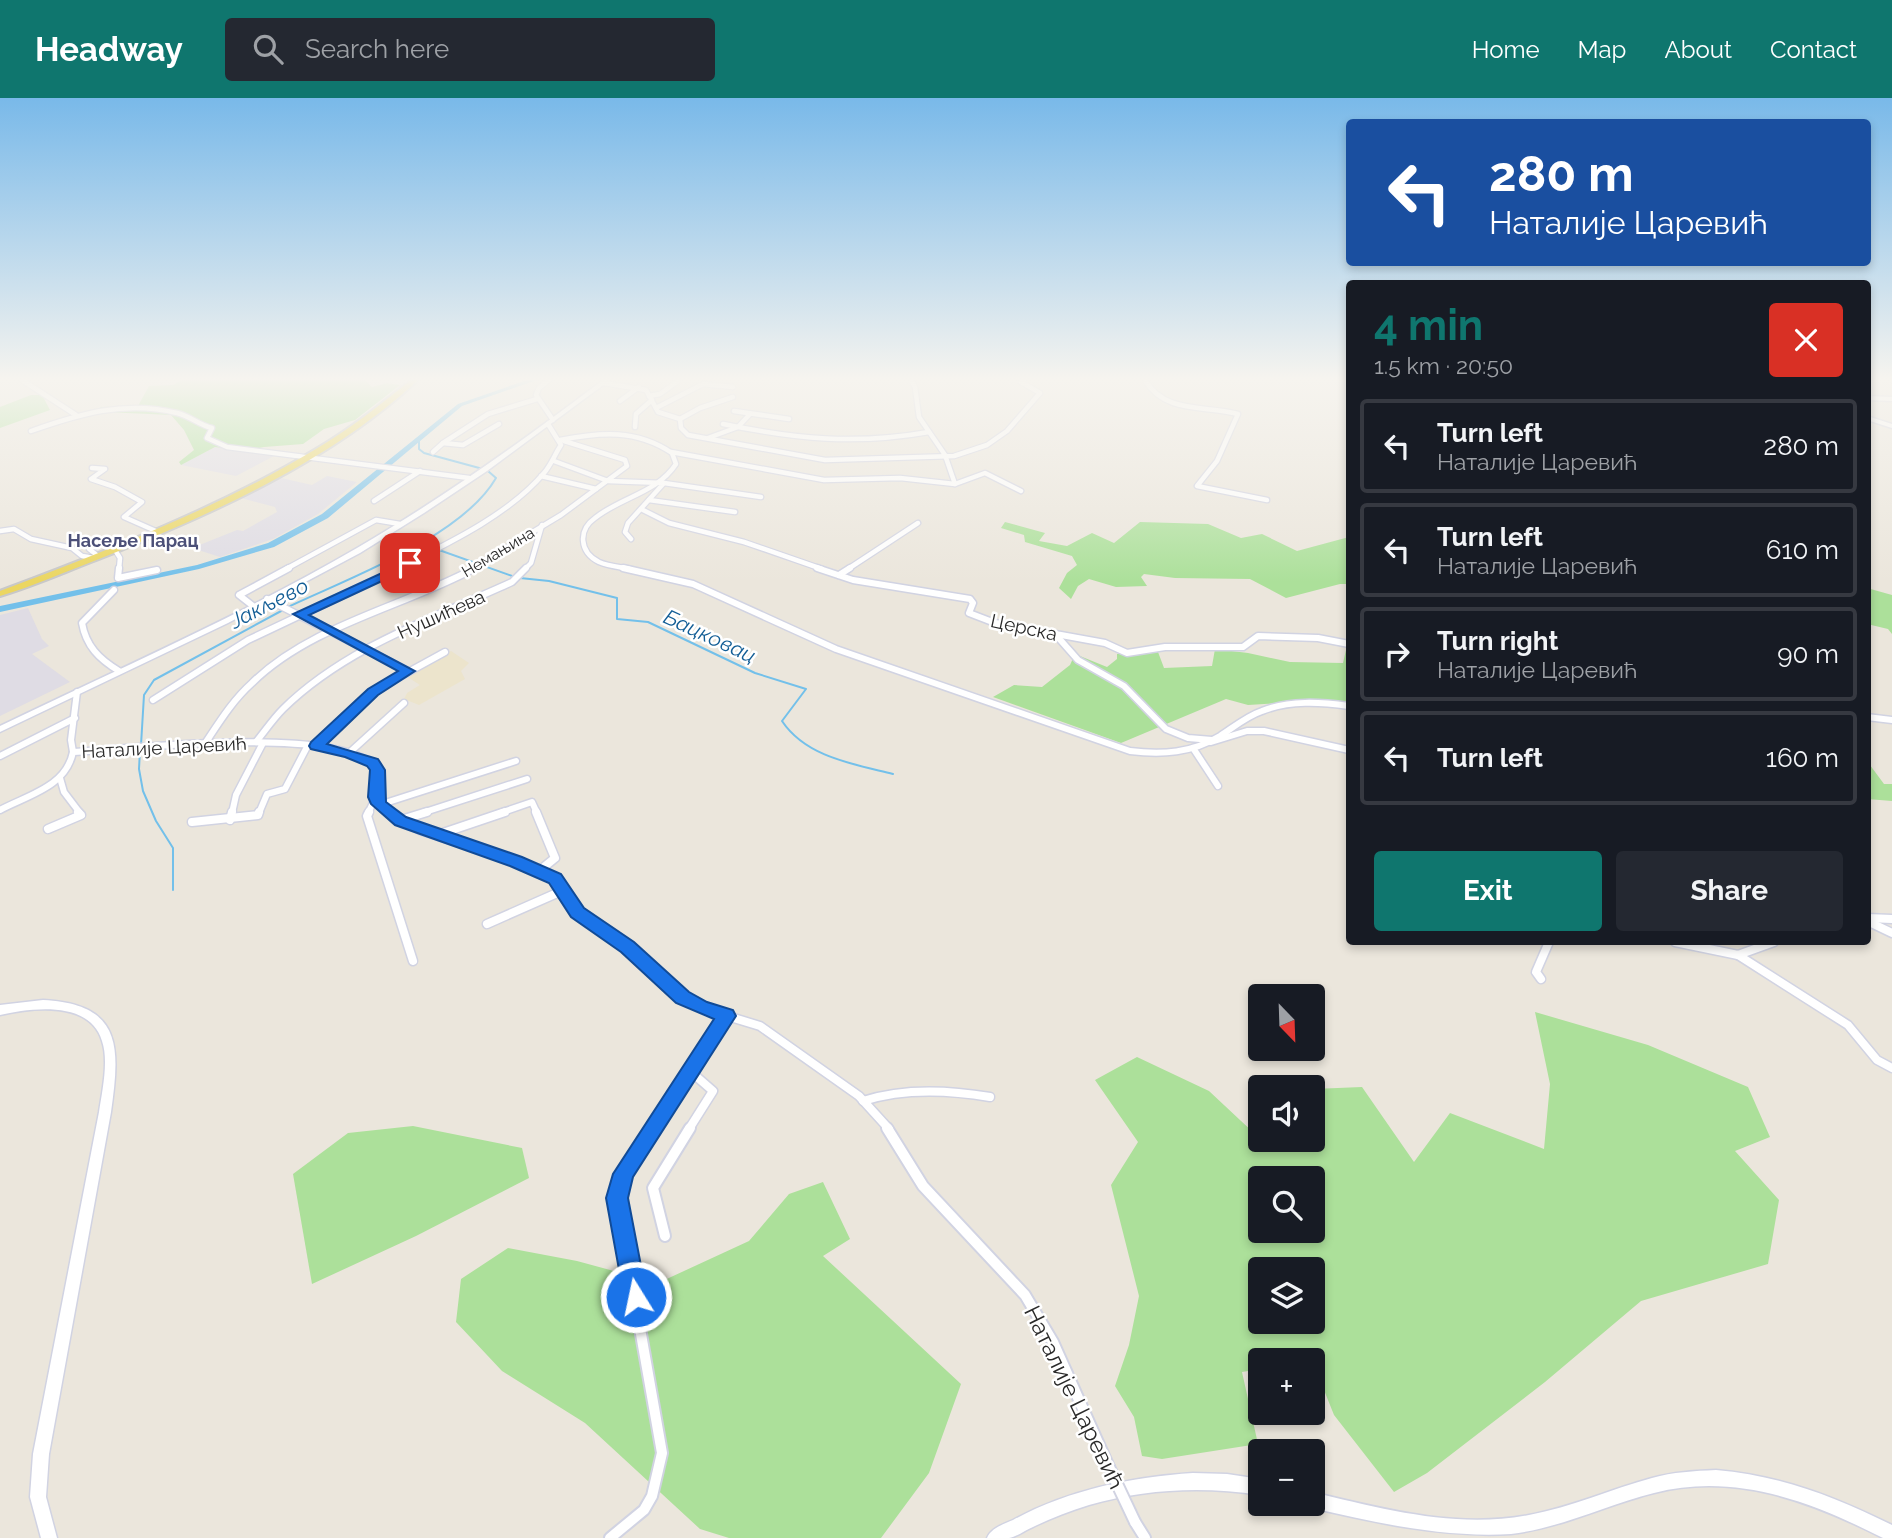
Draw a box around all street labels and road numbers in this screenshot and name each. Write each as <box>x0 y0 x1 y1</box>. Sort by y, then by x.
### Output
street label: Немањина <box>458 523 538 581</box>
street label: Нушићева <box>394 585 488 643</box>
street label: Церска <box>989 609 1059 645</box>
street label: Наталије Царевић <box>81 732 247 762</box>
street label: Наталије Царевић <box>1019 1301 1131 1493</box>

